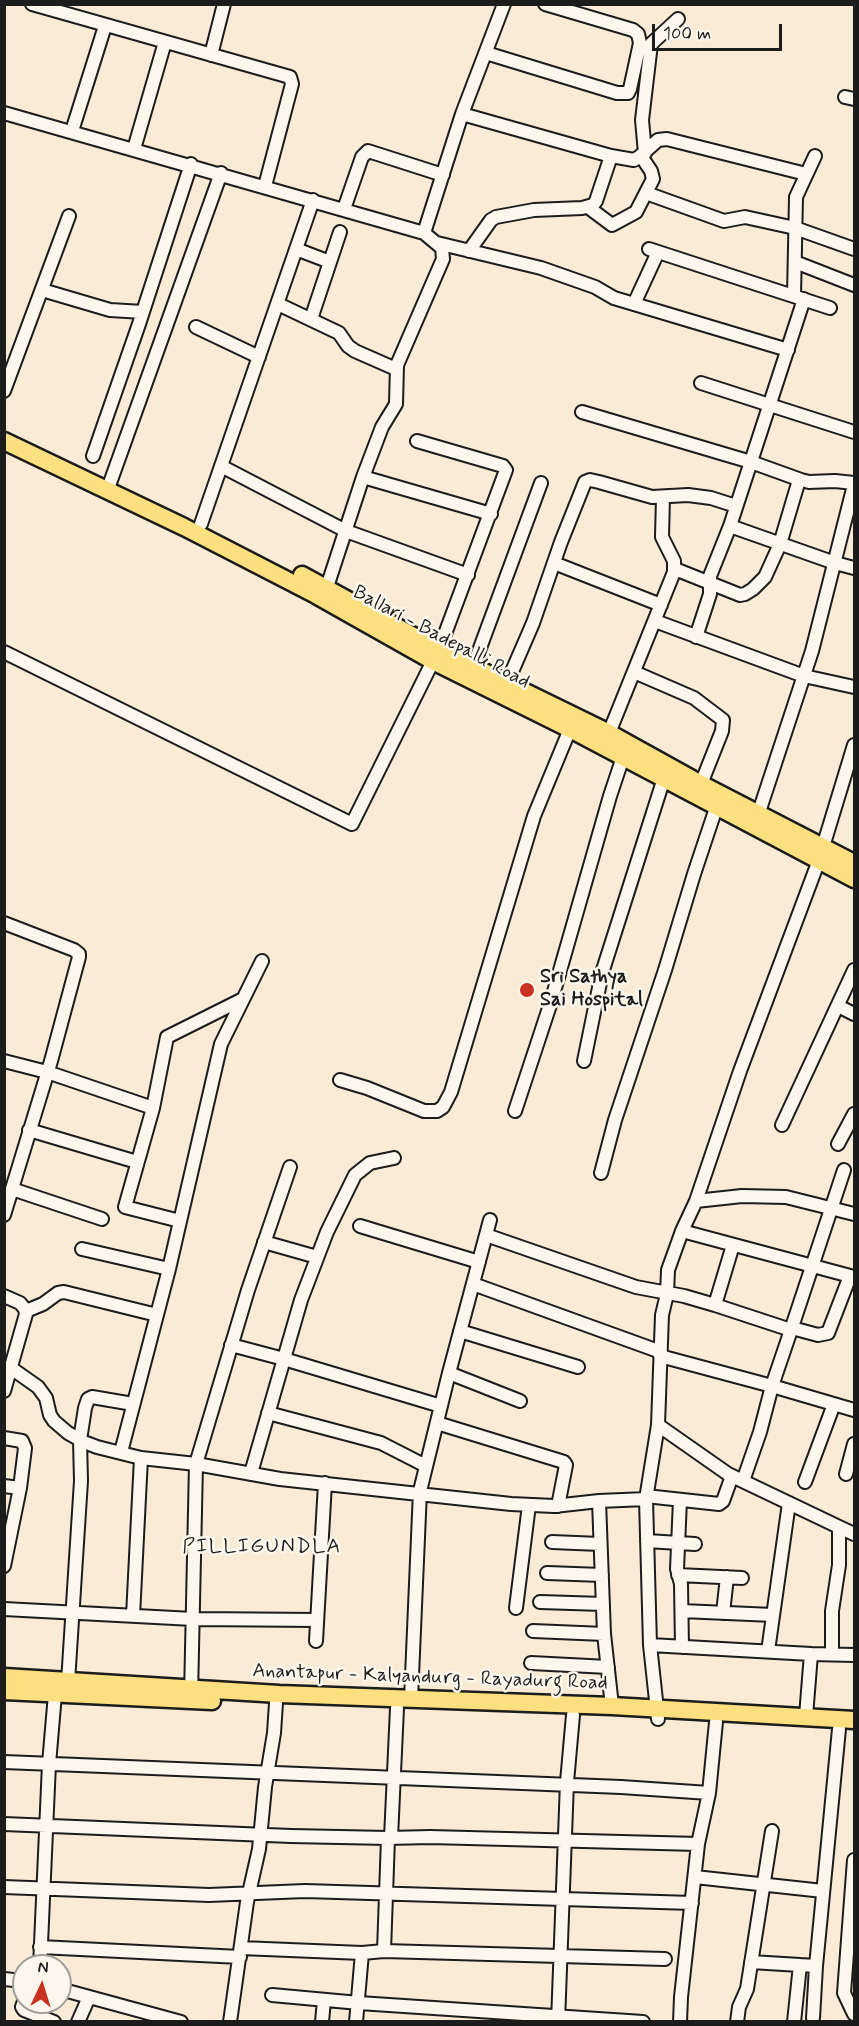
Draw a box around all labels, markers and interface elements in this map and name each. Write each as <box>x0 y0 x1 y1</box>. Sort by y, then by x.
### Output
scale bar <box>655 12 786 50</box>
text: 100 m <box>663 22 711 46</box>
street label: Ballari - Badepalli Road <box>348 581 534 695</box>
place label: Sri Sathya Sai Hospital <box>540 966 643 1013</box>
marker: Sri Sathya Sai Hospital <box>518 981 536 999</box>
district label: PILLIGUNDLA <box>182 1535 342 1561</box>
street label: Anantapur - Kalyandurg - Rayadurg Road <box>252 1660 608 1696</box>
north arrow <box>12 1954 72 2014</box>
text: N <box>37 1957 49 1978</box>

